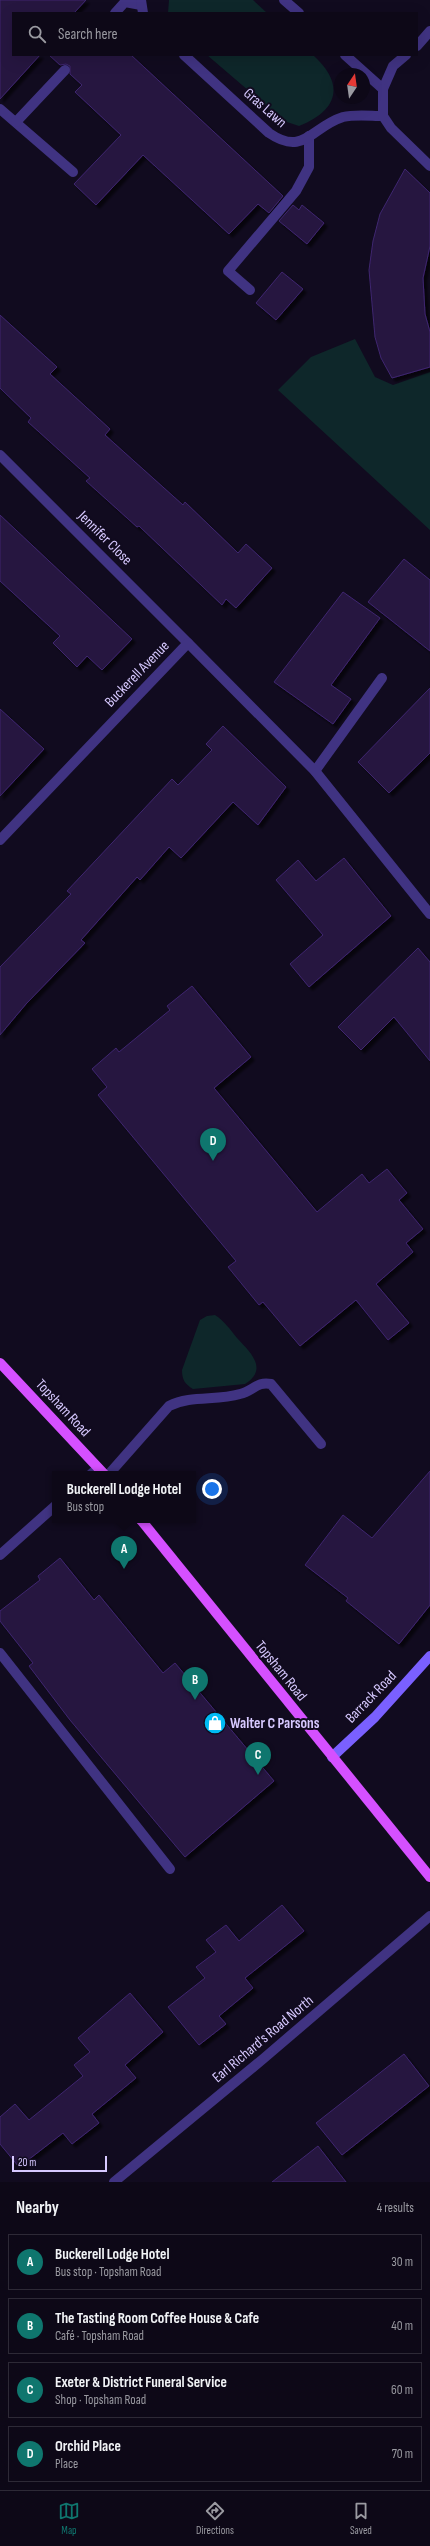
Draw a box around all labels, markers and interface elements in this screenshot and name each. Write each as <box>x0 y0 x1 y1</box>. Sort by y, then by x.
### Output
search box <box>12 12 418 56</box>
icon: search <box>26 23 48 45</box>
text: Search here <box>58 25 118 44</box>
north arrow <box>334 68 370 104</box>
street label: Gras Lawn <box>239 84 291 132</box>
street label: Jennifer Close <box>73 506 136 569</box>
street label: Buckerell Avenue <box>101 637 173 711</box>
pin: D <box>200 1128 226 1161</box>
street label: Topsham Road <box>31 1375 95 1441</box>
popup <box>52 1471 196 1523</box>
your location <box>202 1479 222 1499</box>
text: Buckerell Lodge Hotel <box>67 1480 181 1499</box>
text: Bus stop <box>67 1499 104 1515</box>
pin: A <box>111 1536 137 1569</box>
street label: Topsham Road <box>251 1637 311 1705</box>
pin: B <box>182 1667 208 1700</box>
street label: Barrack Road <box>341 1667 401 1727</box>
shop icon: Walter C Parsons <box>202 1710 228 1736</box>
place label: Walter C Parsons <box>230 1714 320 1733</box>
pin: C <box>245 1742 271 1775</box>
street label: Earl Richard's Road North <box>209 1991 317 2087</box>
scale bar <box>12 2154 107 2173</box>
text: 20 m <box>18 2156 36 2169</box>
text: Nearby <box>16 2198 59 2218</box>
text: 4 results <box>377 2200 414 2216</box>
text: Buckerell Lodge Hotel <box>55 2245 170 2264</box>
text: A <box>27 2254 33 2270</box>
text: 30 m <box>391 2254 413 2270</box>
text: Bus stop · Topsham Road <box>55 2264 161 2280</box>
text: The Tasting Room Coffee House & Cafe <box>55 2309 259 2328</box>
text: B <box>27 2318 33 2334</box>
text: 40 m <box>391 2318 413 2334</box>
text: Café · Topsham Road <box>55 2328 144 2344</box>
text: Exeter & District Funeral Service <box>55 2373 227 2392</box>
text: C <box>27 2382 33 2398</box>
text: 60 m <box>391 2382 413 2398</box>
text: Shop · Topsham Road <box>55 2392 146 2408</box>
text: Orchid Place <box>55 2437 121 2456</box>
text: D <box>27 2446 33 2462</box>
text: 70 m <box>392 2446 413 2462</box>
text: Place <box>55 2456 78 2472</box>
tab: Map <box>58 2500 80 2537</box>
tab: Directions <box>196 2500 234 2537</box>
tab: Saved <box>350 2500 372 2537</box>

